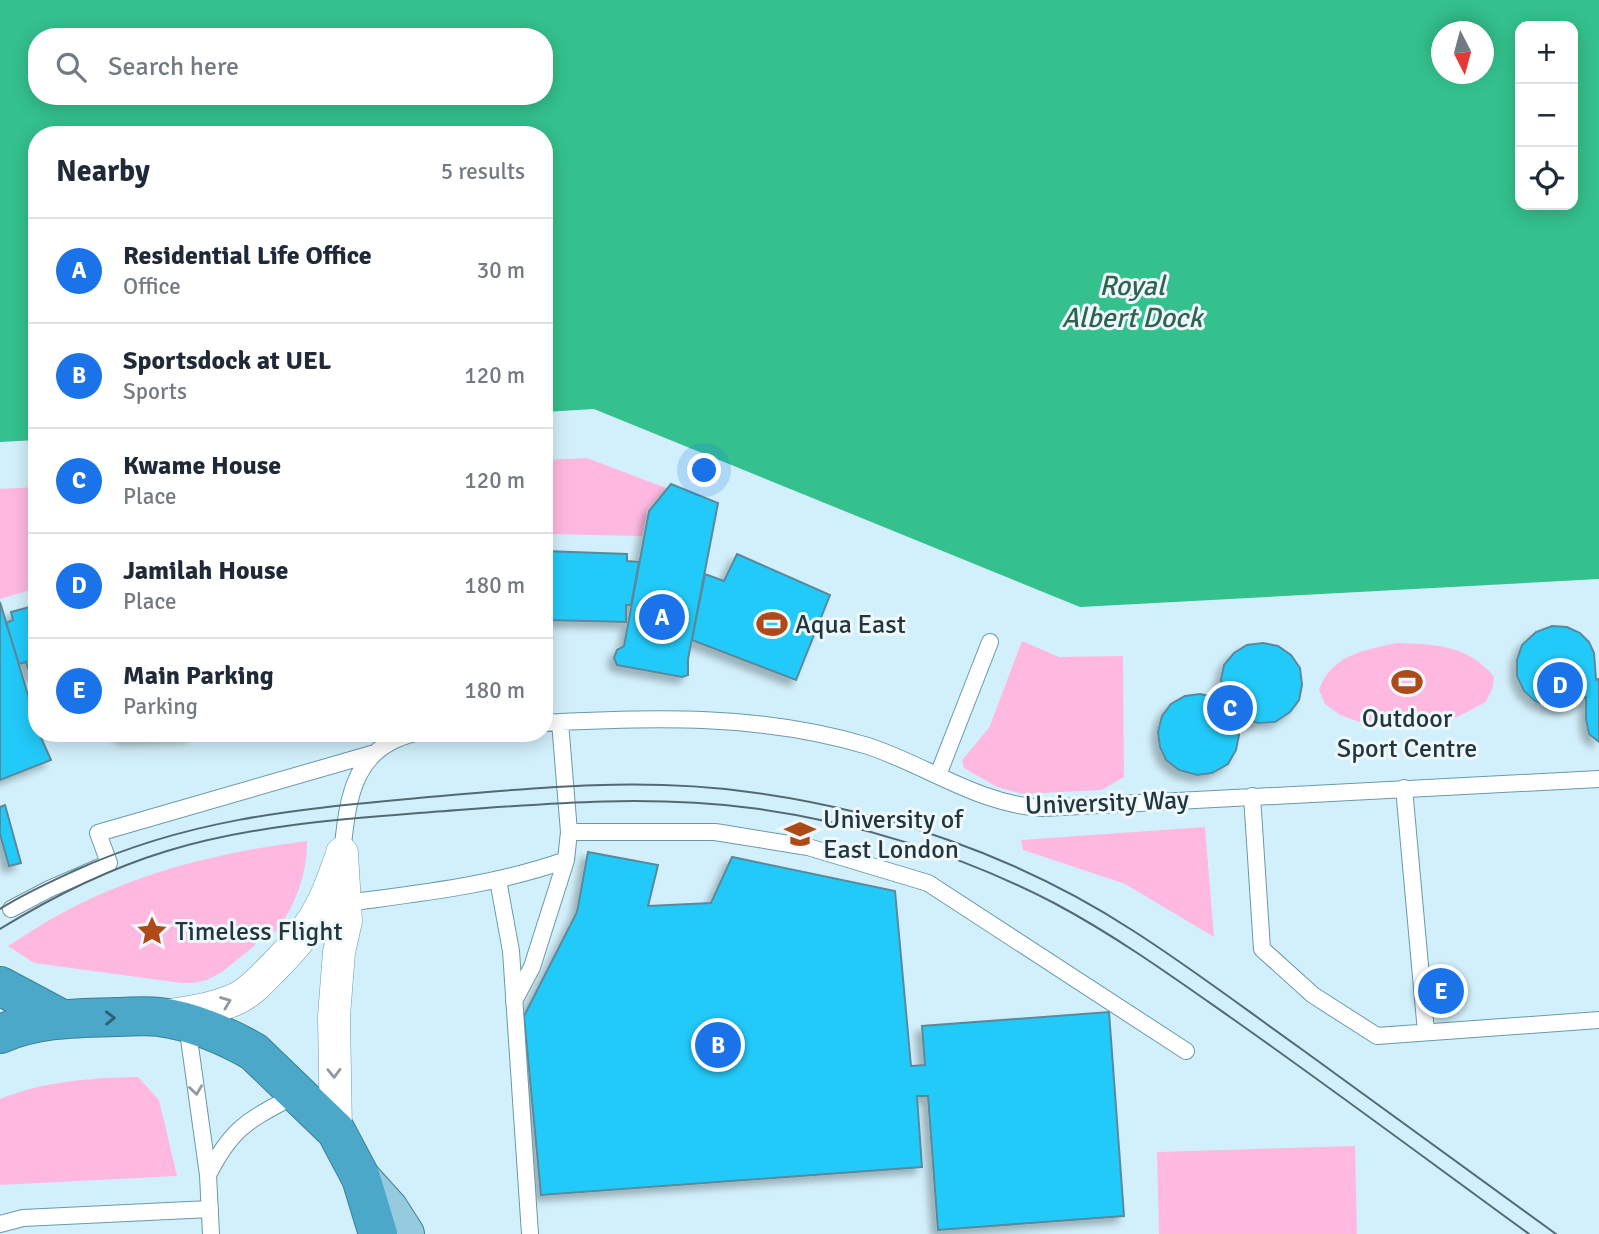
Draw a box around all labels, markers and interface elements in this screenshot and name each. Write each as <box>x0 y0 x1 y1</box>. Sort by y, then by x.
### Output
north arrow <box>1431 21 1494 84</box>
map controls <box>1515 21 1578 210</box>
button: + <box>1515 21 1578 84</box>
search box <box>28 28 553 105</box>
icon: search <box>52 48 90 86</box>
text: Search here <box>108 51 239 83</box>
button: − <box>1515 84 1578 147</box>
button: locate <box>1515 147 1578 210</box>
text: Nearby <box>56 153 150 190</box>
text: 5 results <box>441 157 525 186</box>
text: Residential Life Office <box>123 240 372 272</box>
text: A <box>72 256 86 285</box>
text: 30 m <box>477 256 525 285</box>
water label: Royal Albert Dock <box>1062 269 1205 335</box>
text: Office <box>123 272 181 301</box>
text: Sportsdock at UEL <box>123 345 331 377</box>
text: B <box>72 361 86 390</box>
text: 120 m <box>464 361 525 390</box>
text: Sports <box>123 377 187 406</box>
text: Kwame House <box>123 450 281 482</box>
your location <box>687 453 721 487</box>
text: C <box>72 466 86 495</box>
text: 120 m <box>464 466 525 495</box>
text: Place <box>123 482 177 511</box>
text: Jamilah House <box>123 555 288 587</box>
text: D <box>71 571 87 600</box>
text: 180 m <box>464 571 525 600</box>
text: Place <box>123 587 177 616</box>
pin: A <box>639 591 685 643</box>
sports icon: Aqua East <box>755 607 789 641</box>
place label: Aqua East <box>795 609 906 641</box>
pin: D <box>1537 659 1583 711</box>
text: Main Parking <box>123 660 274 692</box>
sports icon: Outdoor Sport Centre <box>1390 665 1424 699</box>
text: E <box>72 676 86 705</box>
text: 180 m <box>464 676 525 705</box>
pin: C <box>1207 682 1253 734</box>
text: Parking <box>123 692 198 721</box>
place label: Outdoor Sport Centre <box>1337 703 1477 765</box>
street label: University Way <box>1025 784 1190 822</box>
place label: University of East London <box>823 804 964 866</box>
school or university icon: University of East London <box>783 817 817 851</box>
place icon: Timeless Flight <box>135 914 169 948</box>
place label: Timeless Flight <box>175 916 343 948</box>
pin: E <box>1418 965 1464 1017</box>
one-way arrow <box>220 996 232 1010</box>
one-way arrow <box>105 1010 116 1025</box>
pin: B <box>695 1019 741 1071</box>
one-way arrow <box>326 1069 342 1079</box>
one-way arrow <box>188 1084 203 1096</box>

